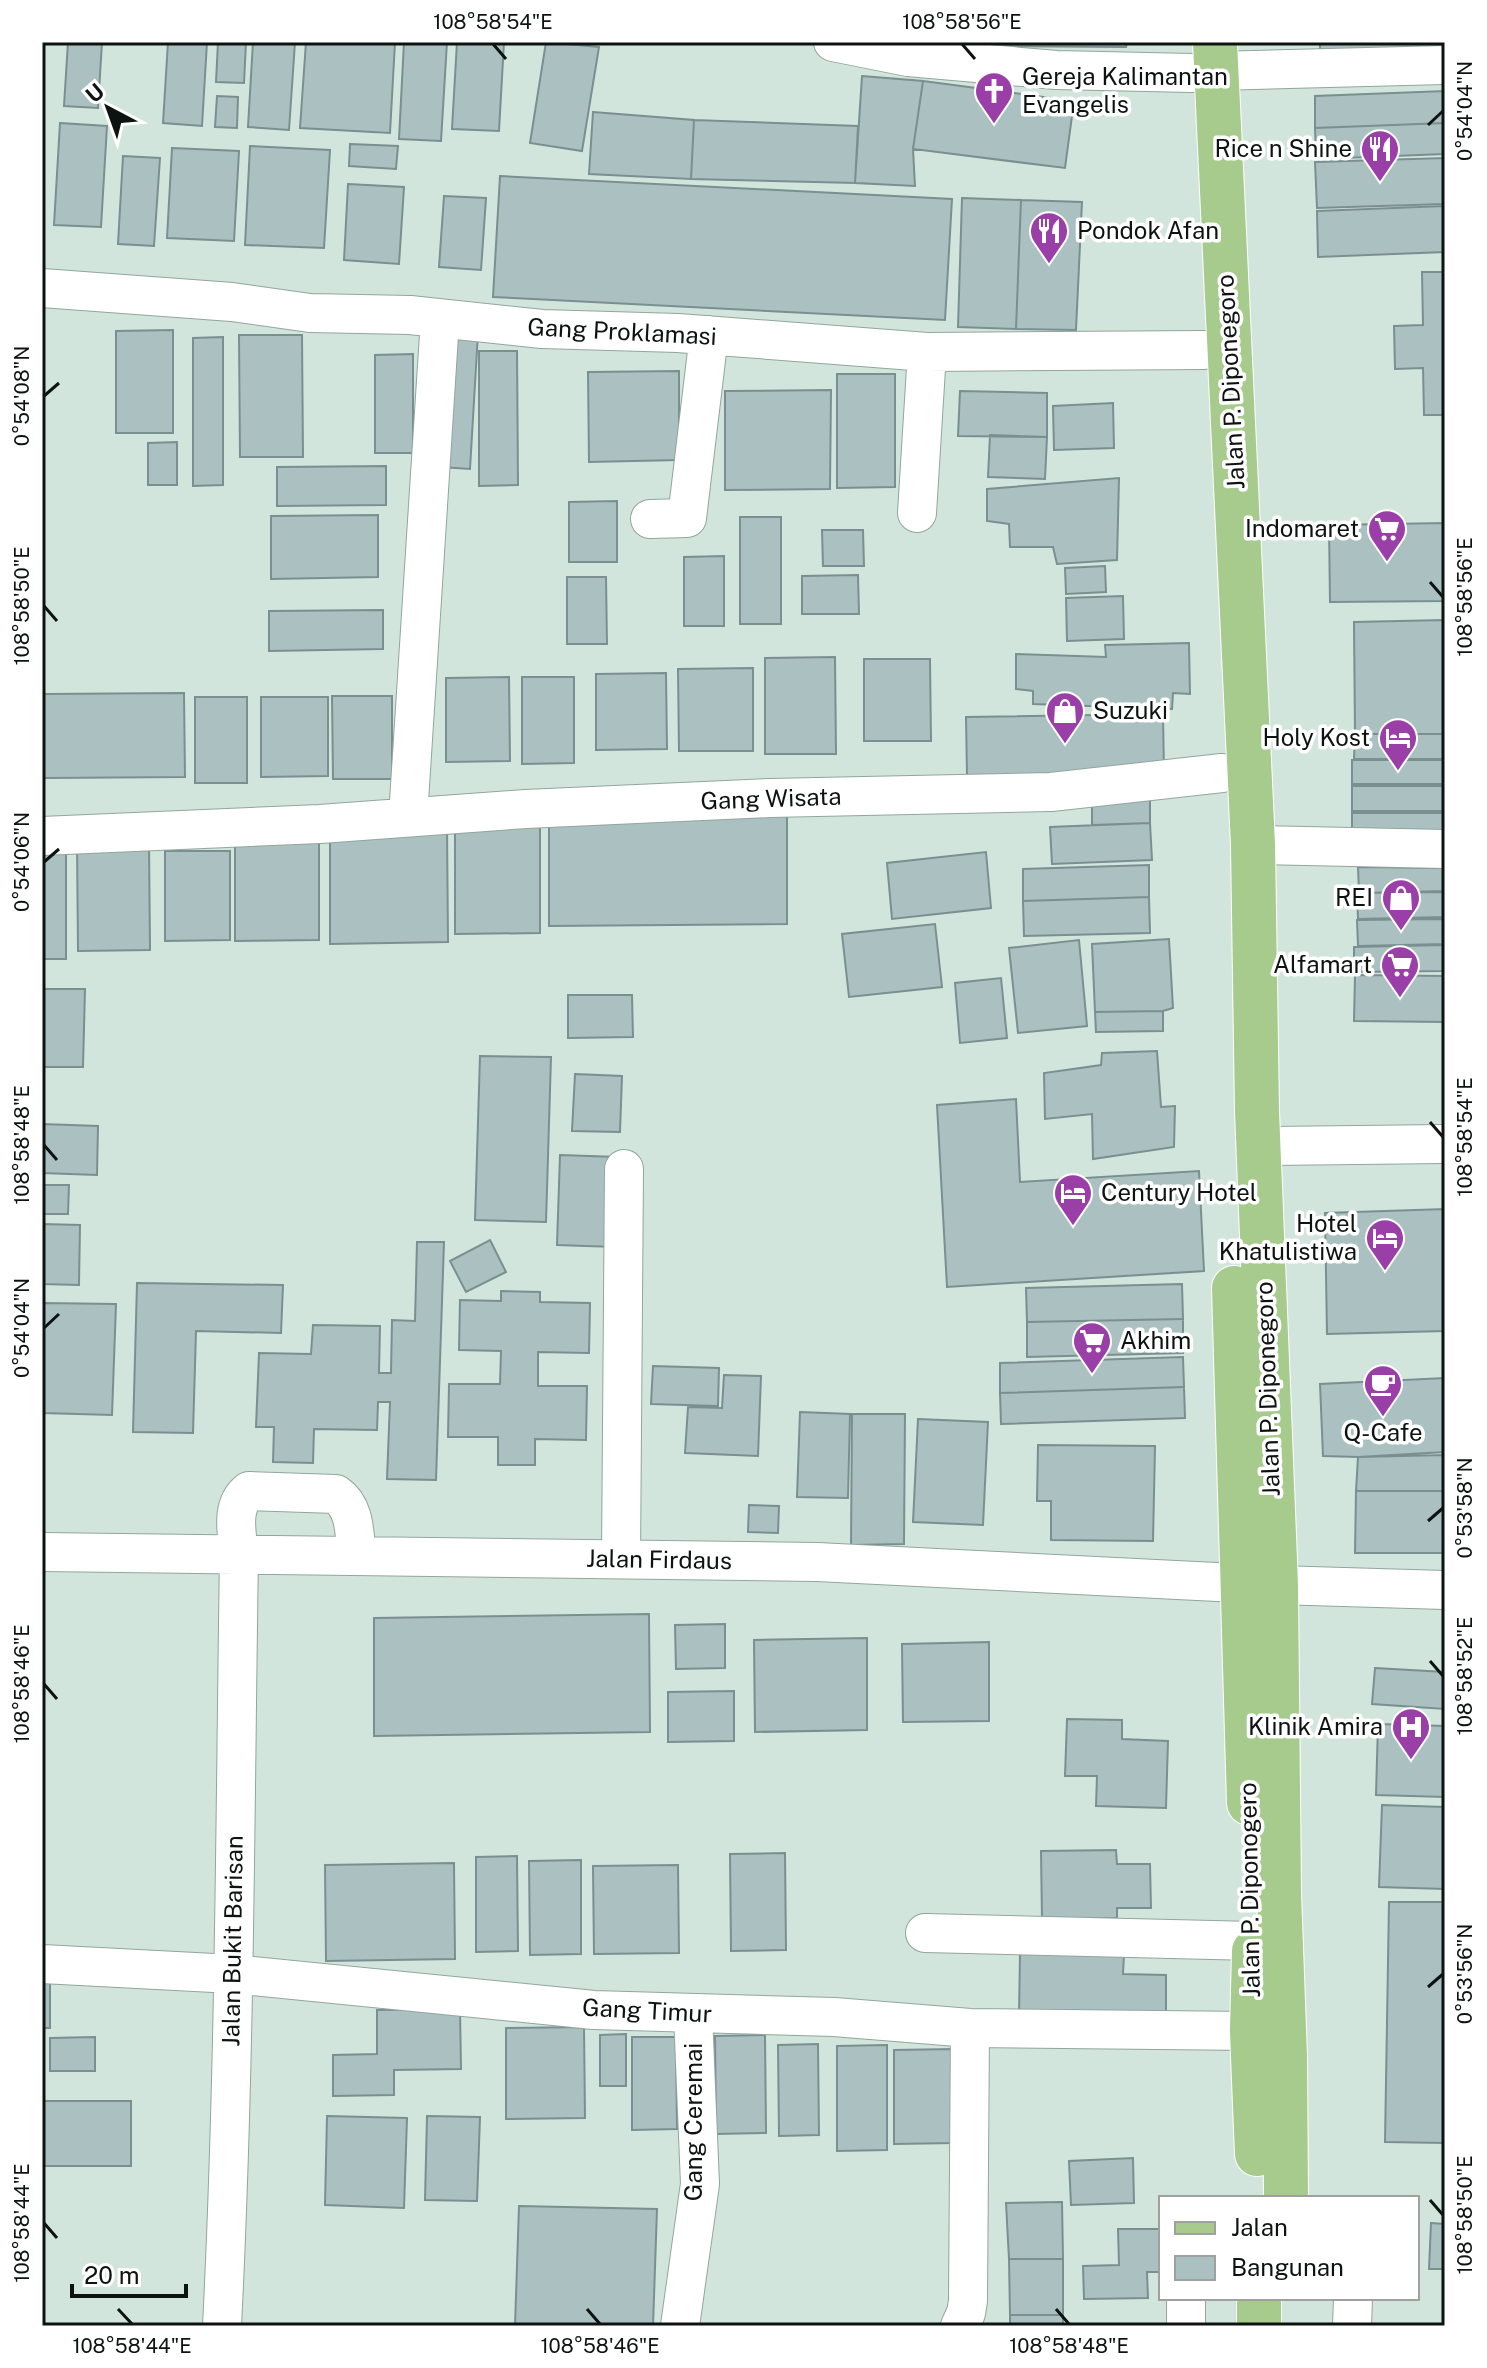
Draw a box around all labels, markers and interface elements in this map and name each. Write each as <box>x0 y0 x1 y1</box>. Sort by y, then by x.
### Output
text: 108°58'54"E <box>433 10 553 34</box>
text: 108°58'56"E <box>902 10 1022 34</box>
text: 0°54'04"N <box>1453 61 1477 161</box>
place label: Gereja Kalimantan Evangelis <box>1022 62 1228 118</box>
north arrow <box>68 68 148 148</box>
church icon: Gereja Kalimantan Evangelis <box>973 70 1015 125</box>
text: U <box>80 78 109 108</box>
restaurant icon: Rice n Shine <box>1359 128 1401 183</box>
place label: Rice n Shine <box>1215 134 1352 162</box>
restaurant icon: Pondok Afan <box>1028 210 1070 265</box>
place label: Pondok Afan <box>1077 216 1219 244</box>
street label: Jalan P. Diponegoro <box>1210 274 1250 490</box>
street label: Gang Proklamasi <box>527 312 717 350</box>
text: 0°54'08"N <box>10 346 34 446</box>
supermarket icon: Indomaret <box>1366 508 1408 563</box>
place label: Indomaret <box>1245 514 1359 542</box>
text: 108°58'56"E <box>1453 537 1477 657</box>
text: 108°58'50"E <box>10 546 34 666</box>
shop icon: Suzuki <box>1044 690 1086 745</box>
place label: Suzuki <box>1093 696 1168 724</box>
hotel icon: Holy Kost <box>1377 717 1419 772</box>
place label: Holy Kost <box>1262 723 1370 751</box>
street label: Gang Wisata <box>700 782 842 814</box>
text: 0°54'06"N <box>10 812 34 912</box>
shop icon: REI <box>1380 877 1422 932</box>
place label: REI <box>1335 883 1373 911</box>
supermarket icon: Alfamart <box>1379 944 1421 999</box>
place label: Alfamart <box>1273 950 1372 978</box>
text: 108°58'54"E <box>1453 1077 1477 1197</box>
text: 108°58'48"E <box>10 1085 34 1205</box>
hotel icon: Century Hotel <box>1052 1172 1094 1227</box>
place label: Century Hotel <box>1101 1178 1257 1206</box>
place label: Hotel Khatulistiwa <box>1219 1209 1357 1265</box>
hotel icon: Hotel Khatulistiwa <box>1364 1217 1406 1272</box>
text: 0°54'04"N <box>10 1278 34 1378</box>
street label: Jalan P. Diponegoro <box>1249 1281 1285 1497</box>
supermarket icon: Akhim <box>1071 1320 1113 1375</box>
place label: Akhim <box>1120 1326 1191 1354</box>
cafe icon: Q-Cafe <box>1362 1363 1404 1418</box>
place label: Q-Cafe <box>1343 1418 1423 1446</box>
text: 0°53'58"N <box>1453 1457 1477 1559</box>
street label: Jalan Firdaus <box>586 1544 732 1574</box>
text: 108°58'52"E <box>1453 1617 1477 1735</box>
text: 108°58'46"E <box>10 1624 34 1744</box>
hospital icon: Klinik Amira <box>1390 1706 1432 1761</box>
place label: Klinik Amira <box>1248 1712 1383 1740</box>
street label: Jalan P. Diponogero <box>1233 1782 1265 1998</box>
street label: Jalan Bukit Barisan <box>216 1835 248 2047</box>
text: 0°53'56"N <box>1453 1924 1477 2024</box>
street label: Gang Timur <box>581 1993 713 2027</box>
street label: Gang Ceremai <box>679 2043 707 2201</box>
text: 108°58'50"E <box>1453 2155 1477 2275</box>
text: 108°58'44"E <box>10 2163 34 2283</box>
legend <box>1159 2196 1419 2300</box>
text: Jalan <box>1231 2213 1288 2241</box>
scale bar <box>72 2248 186 2298</box>
text: Bangunan <box>1231 2253 1344 2281</box>
text: 20 m <box>84 2261 140 2289</box>
text: 108°58'44"E <box>72 2334 192 2358</box>
text: 108°58'46"E <box>540 2334 660 2358</box>
text: 108°58'48"E <box>1009 2334 1129 2358</box>

